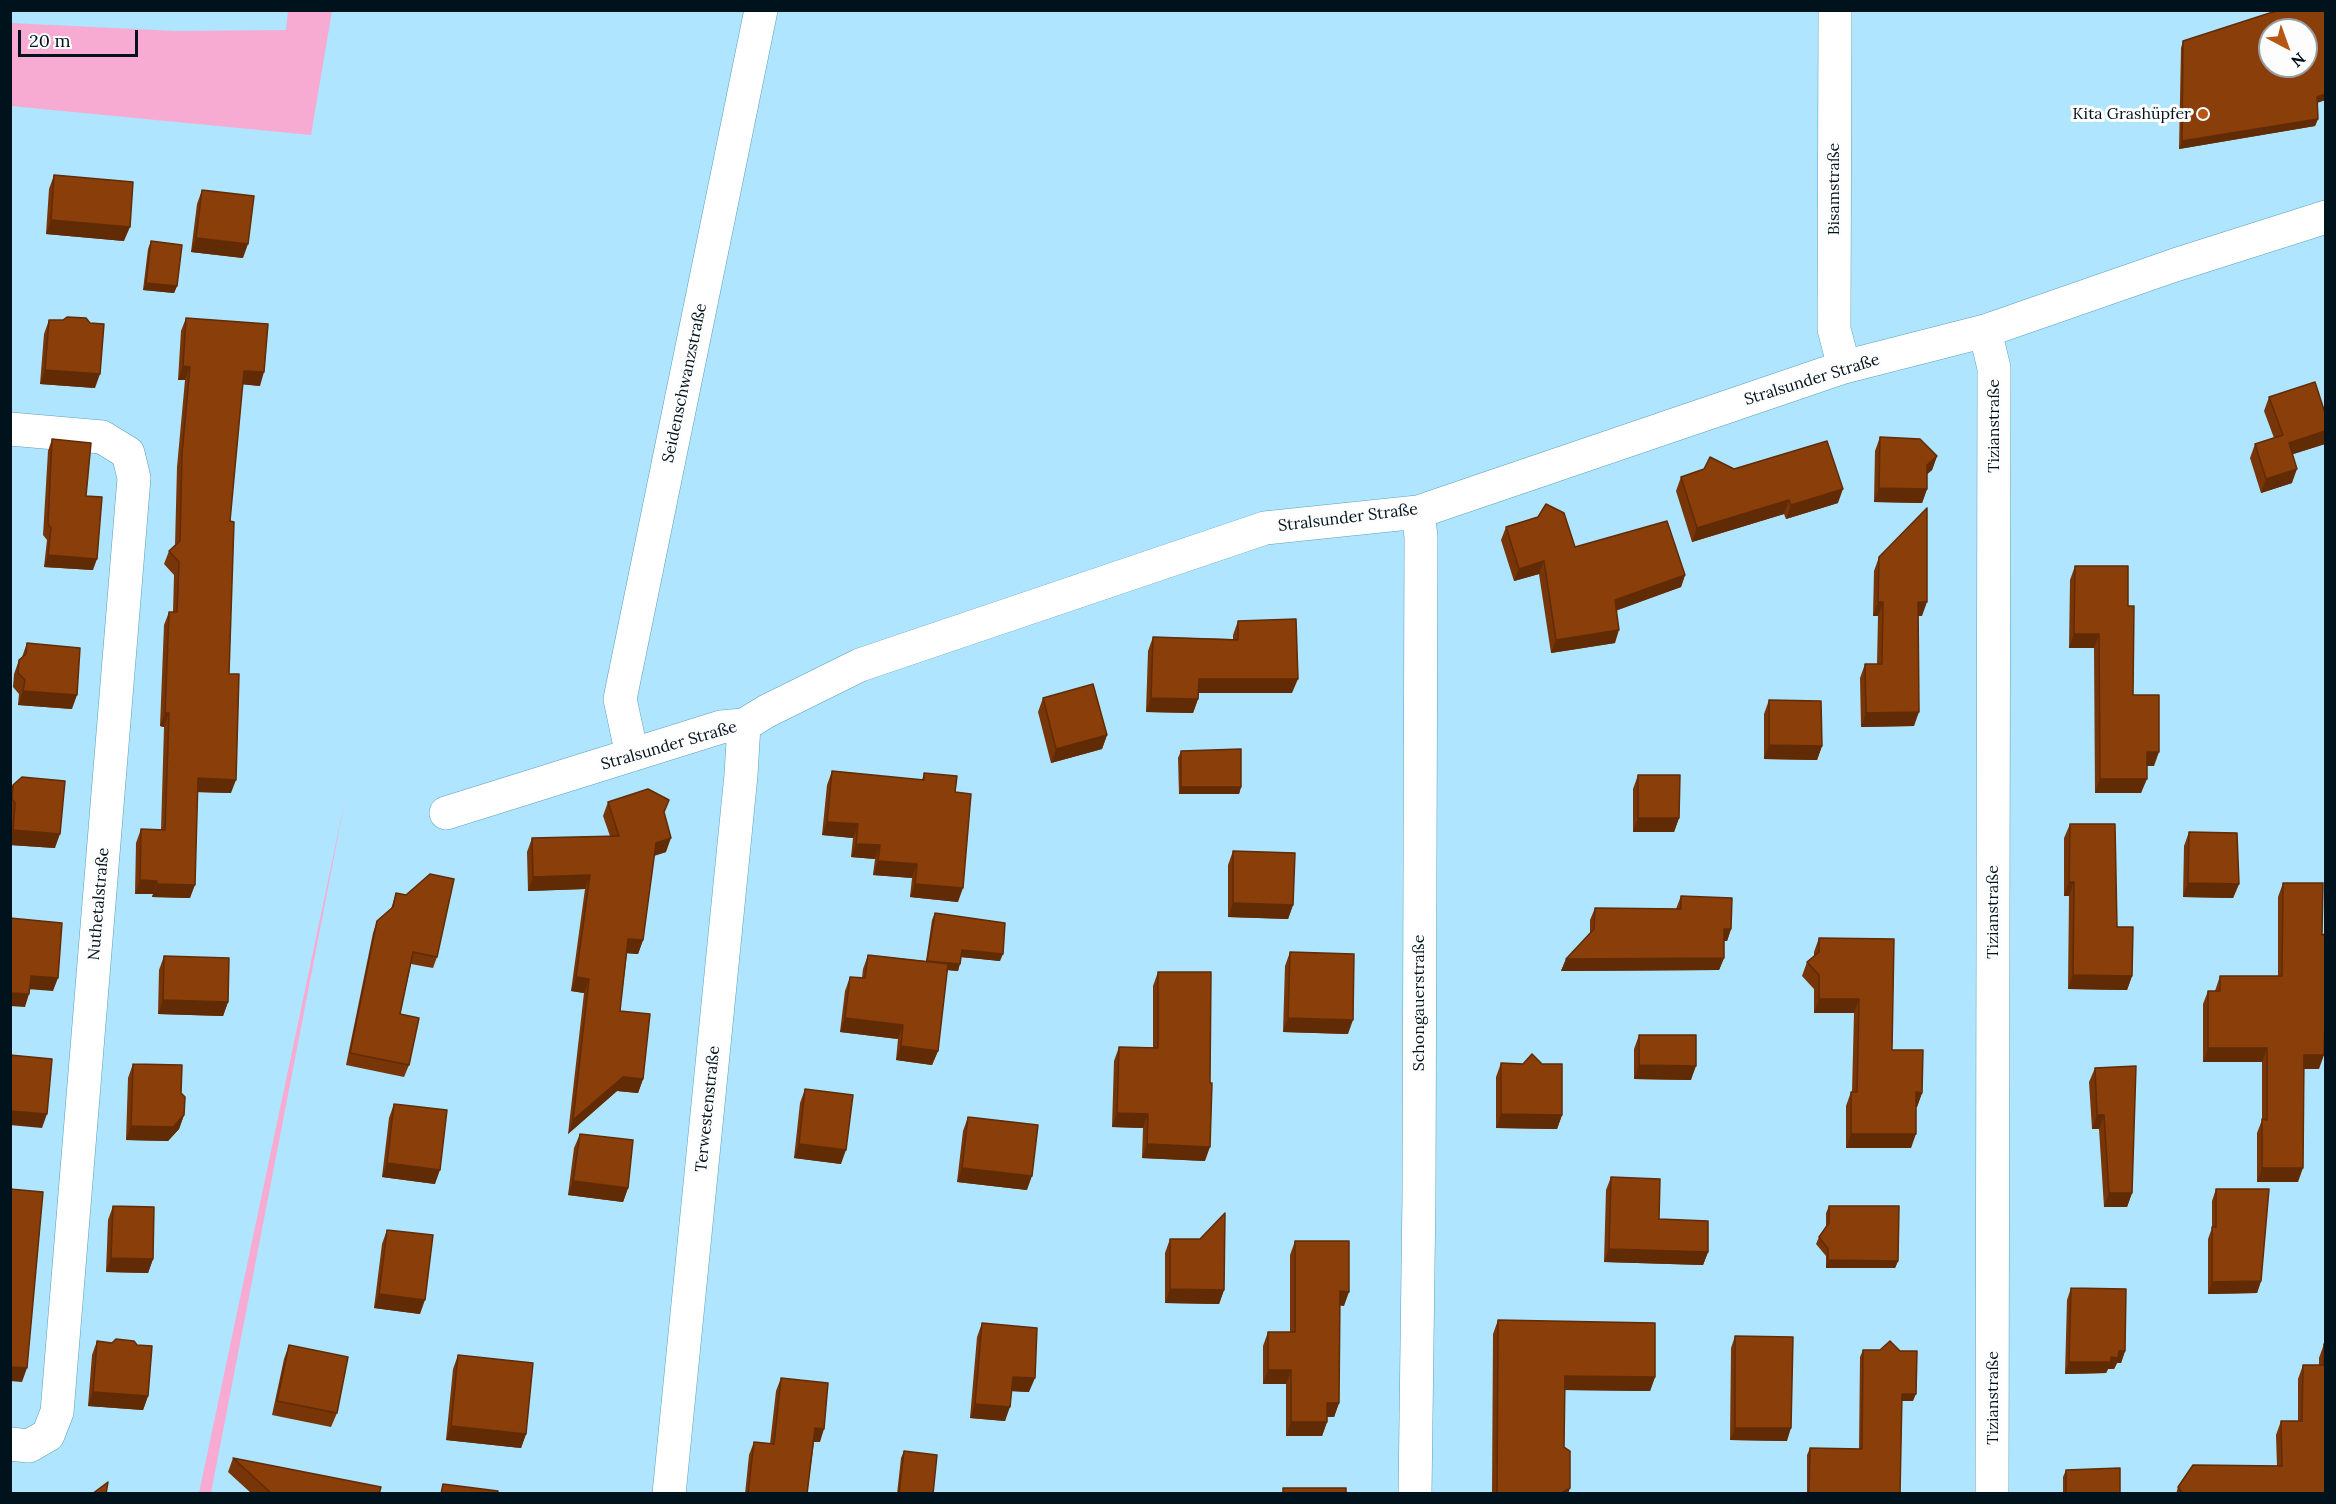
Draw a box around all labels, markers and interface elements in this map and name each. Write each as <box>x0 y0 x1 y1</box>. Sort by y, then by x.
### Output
scale bar <box>21 18 141 56</box>
north arrow <box>2258 18 2318 78</box>
text: 20 m <box>29 29 71 52</box>
text: N <box>2287 48 2310 72</box>
place label: Kita Grashüpfer <box>2072 104 2191 124</box>
marker: Kita Grashüpfer <box>2196 107 2210 121</box>
street label: Bisamstraße <box>1824 143 1844 235</box>
street label: Seidenschwanzstraße <box>659 301 711 465</box>
street label: Stralsunder Straße <box>1742 350 1882 410</box>
street label: Tizianstraße <box>1984 379 2004 473</box>
street label: Stralsunder Straße <box>1277 500 1419 536</box>
street label: Stralsunder Straße <box>599 717 739 775</box>
street label: Nuthetalstraße <box>85 847 113 961</box>
street label: Tizianstraße <box>1983 865 2003 959</box>
street label: Schongauerstraße <box>1409 935 1429 1071</box>
street label: Terwestenstraße <box>692 1045 724 1173</box>
street label: Tizianstraße <box>1983 1351 2003 1445</box>

